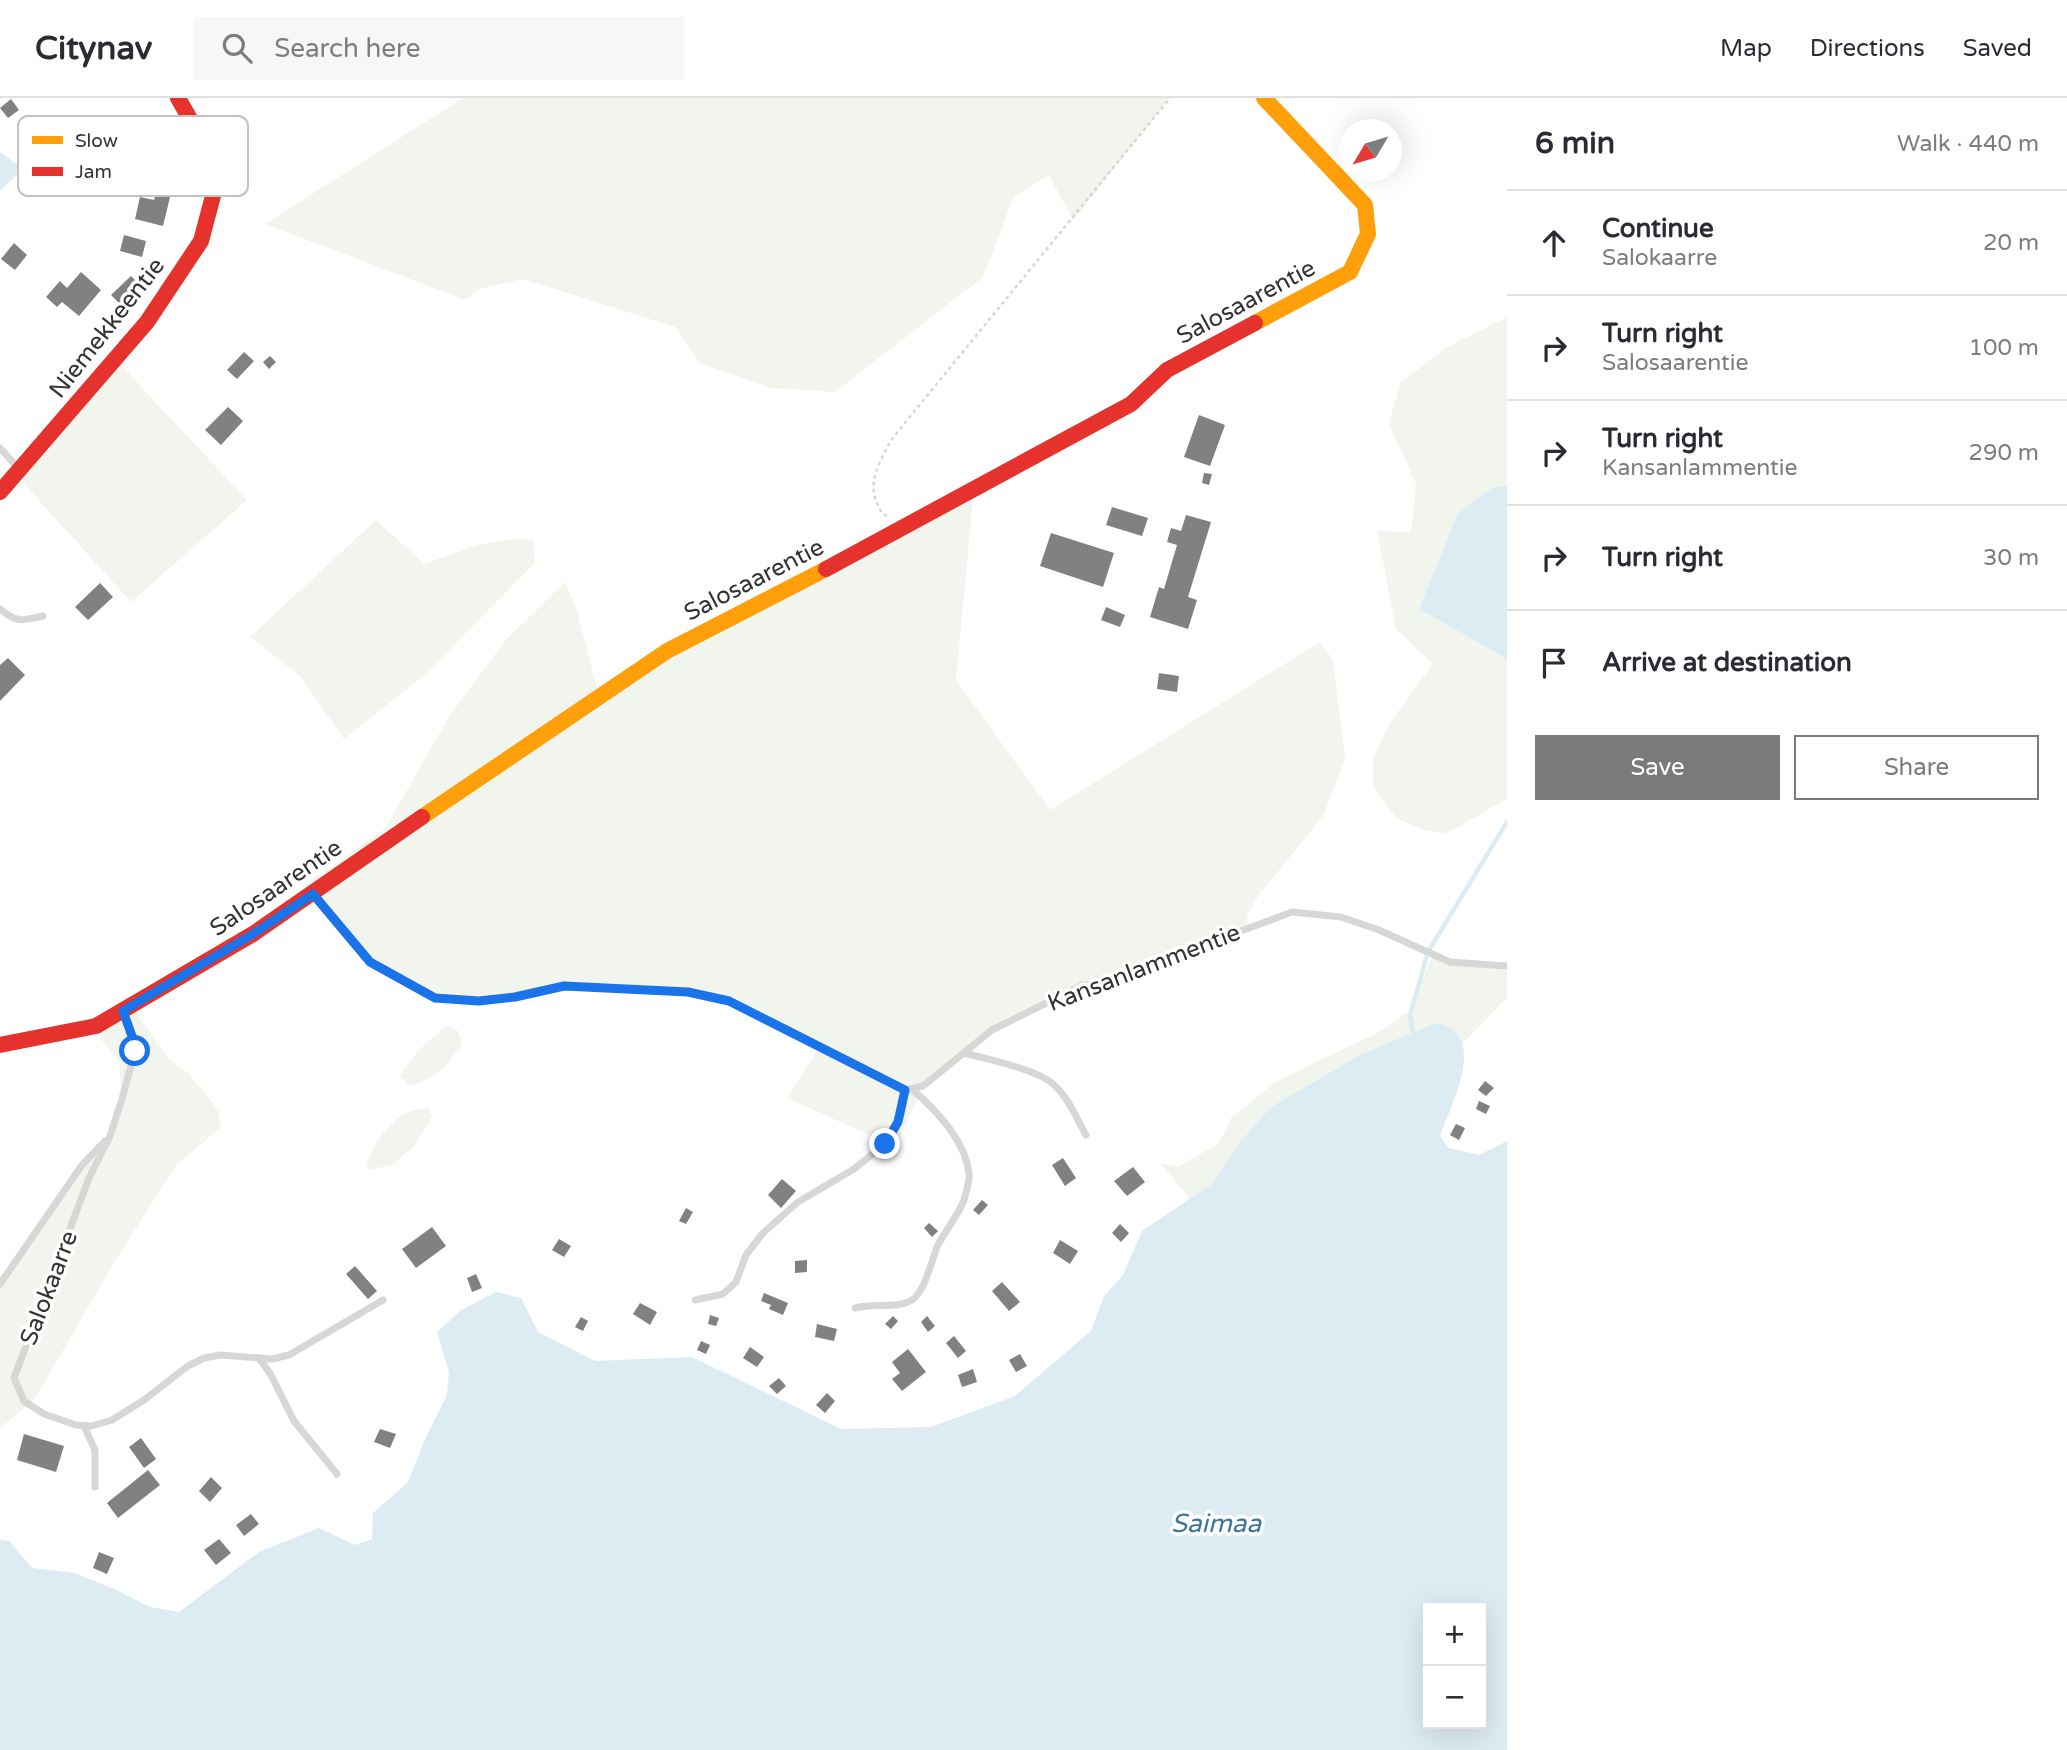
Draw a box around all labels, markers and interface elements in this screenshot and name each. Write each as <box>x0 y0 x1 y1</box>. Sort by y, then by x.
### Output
search box <box>194 17 684 80</box>
text: Citynav <box>35 29 152 68</box>
icon: search <box>218 29 256 67</box>
text: Search here <box>274 33 420 64</box>
text: Map <box>1720 34 1772 63</box>
text: Directions <box>1810 34 1925 63</box>
text: Saved <box>1963 34 2032 63</box>
legend <box>18 116 248 196</box>
north arrow <box>1339 119 1402 182</box>
text: 6 min <box>1535 125 1615 162</box>
text: Slow <box>75 130 118 152</box>
text: Walk · 440 m <box>1897 130 2039 158</box>
text: Jam <box>75 161 112 183</box>
text: Continue <box>1602 213 1714 244</box>
icon: ahead <box>1535 224 1573 262</box>
text: 20 m <box>1983 229 2039 257</box>
text: Salokaarre <box>1602 244 1717 272</box>
street label: Niemekkeentie <box>43 252 171 404</box>
street label: Salosaarentie <box>1172 253 1320 351</box>
text: Turn right <box>1602 318 1723 349</box>
icon: right <box>1535 329 1573 367</box>
text: 100 m <box>1969 334 2039 362</box>
text: Salosaarentie <box>1602 349 1748 377</box>
text: Turn right <box>1602 423 1723 454</box>
icon: right <box>1535 434 1573 472</box>
text: 290 m <box>1969 439 2039 467</box>
text: Kansanlammentie <box>1602 454 1797 482</box>
street label: Salosaarentie <box>679 532 829 628</box>
icon: right <box>1535 539 1573 577</box>
text: Turn right <box>1602 542 1723 573</box>
text: 30 m <box>1983 544 2039 572</box>
icon: arrive <box>1535 644 1573 682</box>
text: Arrive at destination <box>1602 647 1852 678</box>
button: Save <box>1535 735 1780 800</box>
button: Share <box>1794 735 2039 800</box>
street label: Salosaarentie <box>205 833 347 943</box>
street label: Kansanlammentie <box>1044 918 1244 1018</box>
route start <box>119 1035 150 1066</box>
route end <box>869 1128 900 1159</box>
street label: Salokaarre <box>14 1227 84 1349</box>
water label: Saimaa <box>1171 1508 1262 1539</box>
map controls <box>1423 1603 1486 1729</box>
button: + <box>1423 1603 1486 1666</box>
button: − <box>1423 1666 1486 1729</box>

